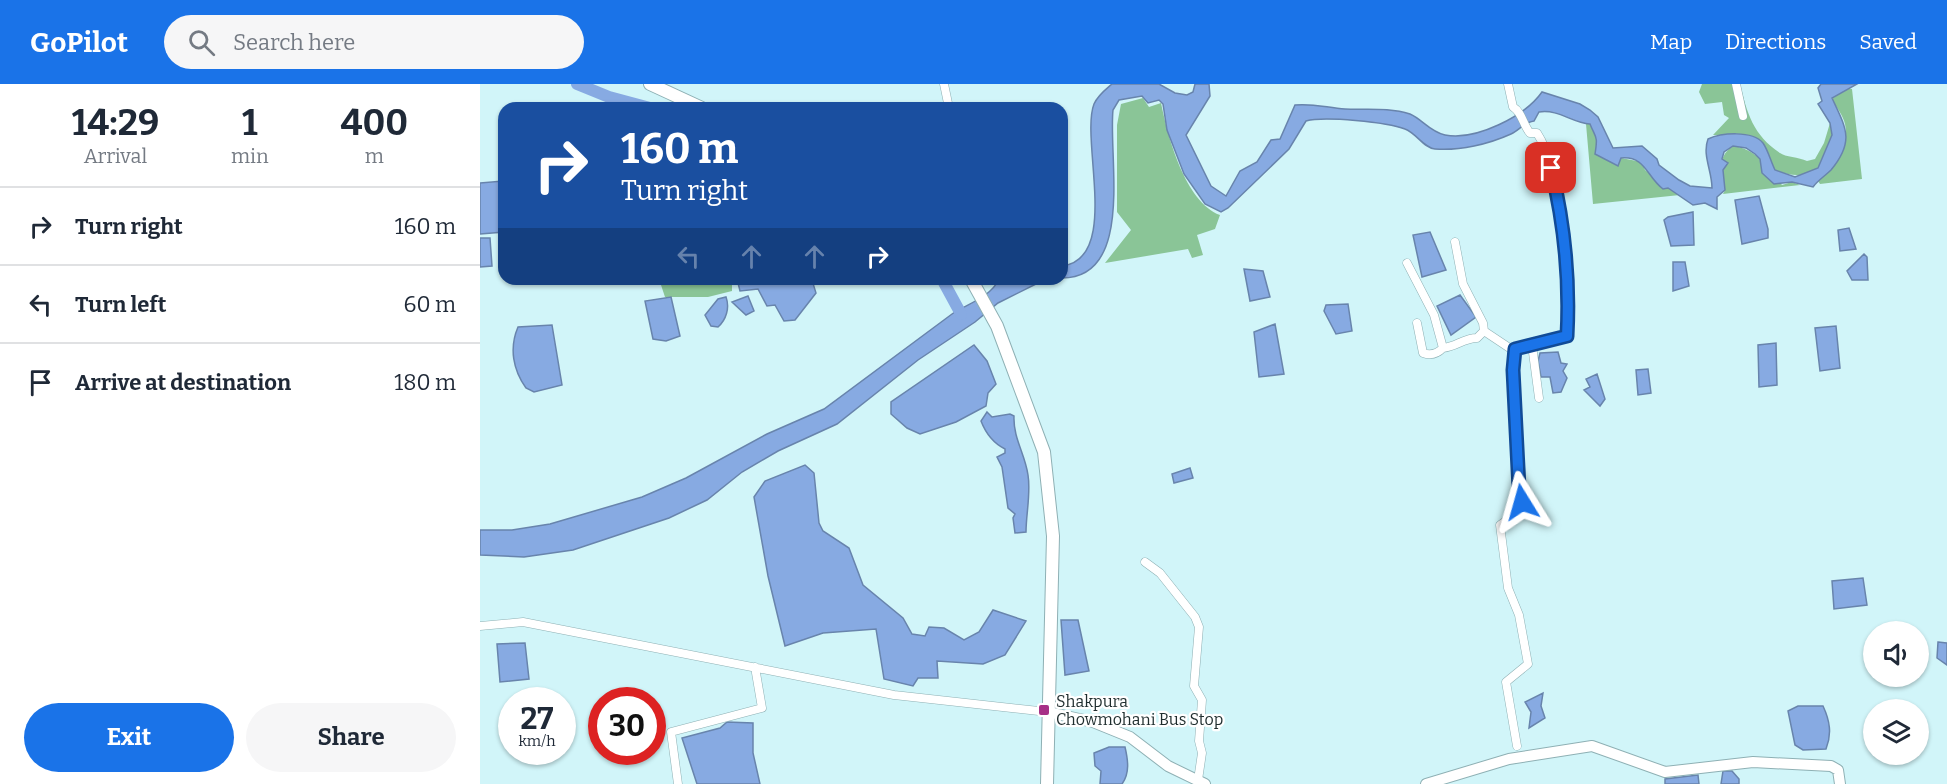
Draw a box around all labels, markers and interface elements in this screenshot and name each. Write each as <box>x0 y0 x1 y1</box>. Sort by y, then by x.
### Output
search box <box>164 15 584 69</box>
text: GoPilot <box>30 26 128 59</box>
icon: search <box>185 26 218 59</box>
text: Search here <box>233 29 355 56</box>
text: Map <box>1650 29 1692 55</box>
text: Directions <box>1725 29 1826 55</box>
text: Saved <box>1859 29 1917 55</box>
text: 14:29 <box>72 101 159 145</box>
text: 1 <box>242 101 258 145</box>
text: 400 <box>341 101 408 145</box>
text: 160 m <box>621 124 738 174</box>
icon: right <box>522 126 600 204</box>
pin <box>1525 142 1576 193</box>
text: Arrival <box>84 144 147 168</box>
text: min <box>231 144 269 168</box>
text: m <box>365 144 384 168</box>
icon: arrive <box>1534 151 1567 184</box>
text: Turn right <box>621 175 748 207</box>
icon: right <box>24 210 57 243</box>
text: Turn right <box>75 213 183 240</box>
text: 160 m <box>395 213 456 240</box>
icon: left <box>672 240 705 273</box>
icon: ahead <box>735 240 768 273</box>
icon: ahead <box>798 240 831 273</box>
icon: right <box>861 240 894 273</box>
icon: left <box>24 288 57 321</box>
text: Turn left <box>75 291 167 318</box>
text: 60 m <box>404 291 456 318</box>
icon: arrive <box>24 366 57 399</box>
text: Arrive at destination <box>75 369 291 396</box>
text: 180 m <box>394 369 456 396</box>
position arrow <box>1490 470 1554 534</box>
map controls <box>1863 621 1929 765</box>
button: sound <box>1863 621 1929 687</box>
speed limit sign: 30 <box>588 687 666 765</box>
place label: Shakpura Chowmohani Bus Stop <box>1056 692 1223 729</box>
button: layers <box>1863 699 1929 765</box>
text: 27 <box>521 701 553 737</box>
button: Exit <box>24 703 234 772</box>
button: Share <box>246 703 456 772</box>
marker: Shakpura Chowmohani Bus Stop <box>1037 703 1051 717</box>
text: km/h <box>518 732 556 750</box>

